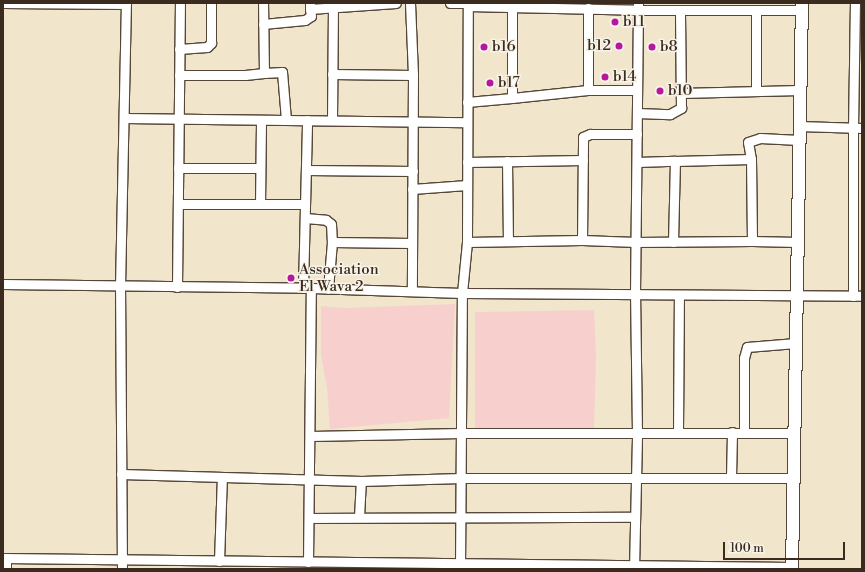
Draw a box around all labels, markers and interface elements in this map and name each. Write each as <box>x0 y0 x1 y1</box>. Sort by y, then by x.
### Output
place label: b11 <box>623 13 645 31</box>
marker: b11 <box>610 17 620 27</box>
place label: b12 <box>587 37 611 55</box>
place label: b16 <box>492 38 516 56</box>
place label: b8 <box>660 38 678 56</box>
marker: b12 <box>614 41 624 51</box>
marker: b16 <box>479 42 489 52</box>
marker: b8 <box>647 42 657 52</box>
place label: b14 <box>613 68 636 86</box>
marker: b14 <box>600 72 610 82</box>
place label: b17 <box>498 74 520 92</box>
marker: b17 <box>485 78 495 88</box>
place label: b10 <box>668 82 692 100</box>
marker: b10 <box>655 86 665 96</box>
place label: Association El Wava 2 <box>299 260 379 295</box>
marker: Association El Wava 2 <box>286 273 296 283</box>
scale bar <box>725 534 847 560</box>
text: 100 m <box>730 541 764 556</box>

